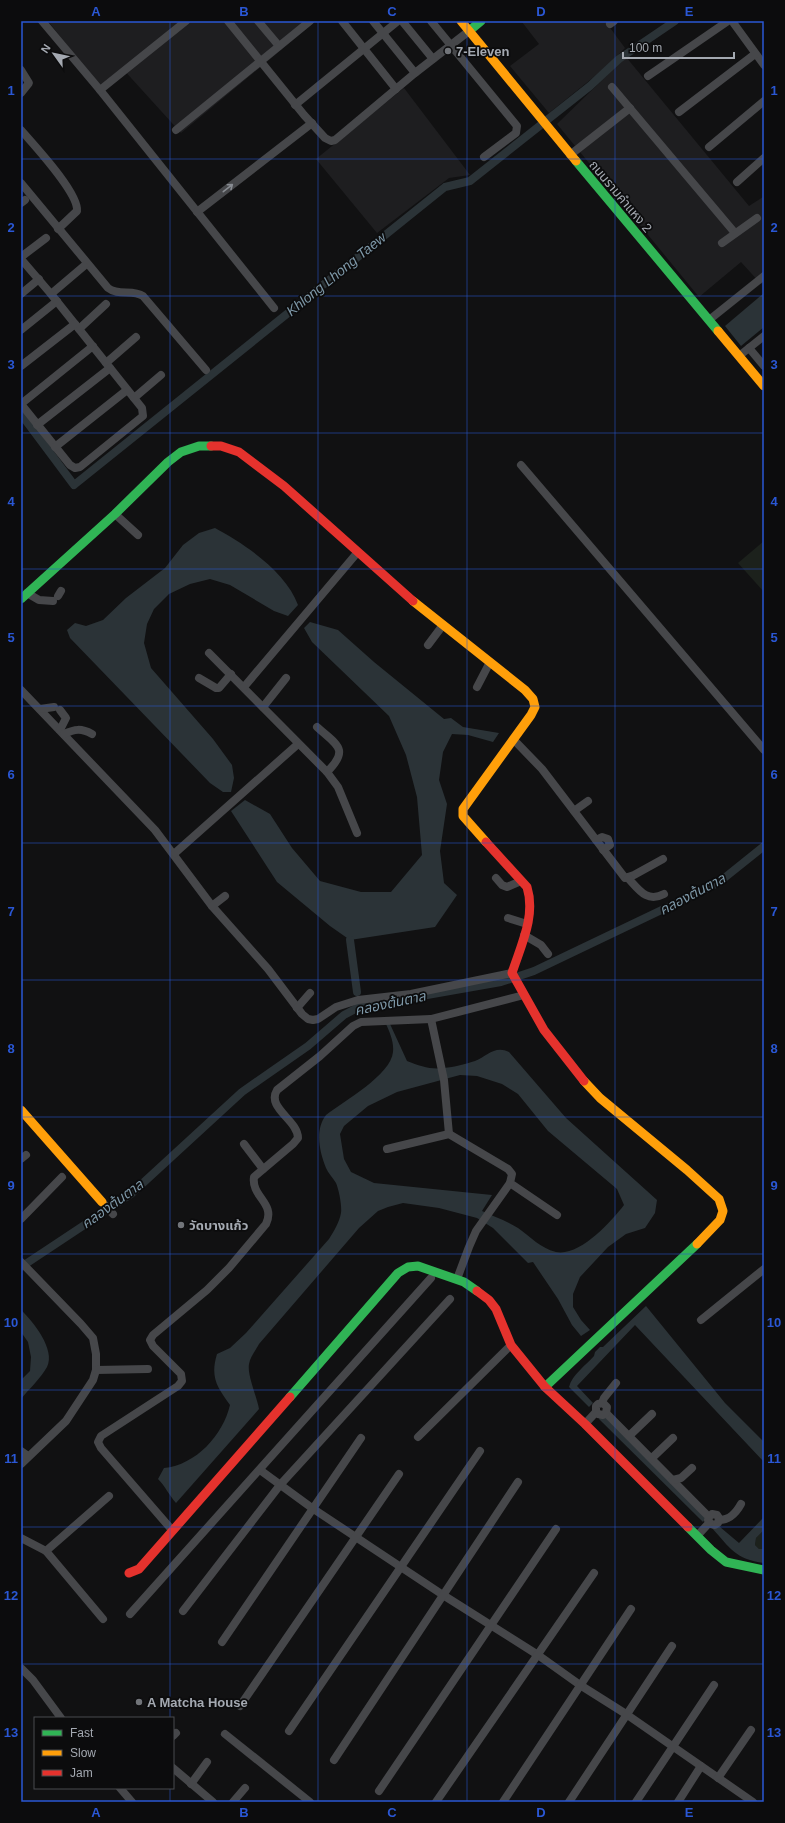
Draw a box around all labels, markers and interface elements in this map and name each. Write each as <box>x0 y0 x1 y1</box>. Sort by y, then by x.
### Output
text: A <box>91 4 101 19</box>
text: B <box>239 4 249 19</box>
text: C <box>387 4 397 19</box>
text: D <box>536 4 546 19</box>
text: E <box>685 4 694 19</box>
north arrow <box>34 34 74 74</box>
scale bar <box>623 34 734 60</box>
text: 100 m <box>629 41 662 55</box>
text: N <box>38 42 53 55</box>
place label: 7-Eleven <box>456 44 510 59</box>
marker: 7-Eleven <box>443 46 453 56</box>
text: 1 <box>7 83 15 98</box>
text: 1 <box>770 83 778 98</box>
street label: ถนนรามคำแหง 2 <box>586 157 655 235</box>
one-way arrow <box>222 184 233 193</box>
text: 2 <box>7 220 15 235</box>
text: 2 <box>770 220 778 235</box>
water label: Khlong Lhong Taew <box>283 228 390 319</box>
text: 3 <box>7 357 15 372</box>
text: 3 <box>770 357 778 372</box>
text: 4 <box>7 494 15 509</box>
text: 4 <box>770 494 778 509</box>
text: 5 <box>7 630 15 645</box>
text: 5 <box>770 630 778 645</box>
text: 6 <box>7 767 15 782</box>
text: 6 <box>770 767 778 782</box>
water label: คลองต้นตาล <box>656 870 729 918</box>
text: 7 <box>7 904 15 919</box>
text: 7 <box>770 904 778 919</box>
water label: คลองต้นตาล <box>353 987 428 1018</box>
text: 8 <box>7 1041 15 1056</box>
text: 8 <box>770 1041 778 1056</box>
water label: คลองต้นตาล <box>78 1176 147 1232</box>
text: 9 <box>7 1178 15 1193</box>
text: 9 <box>770 1178 778 1193</box>
place label: วัดบางแก้ว <box>189 1218 249 1233</box>
marker: วัดบางแก้ว <box>176 1220 186 1230</box>
text: 10 <box>4 1315 18 1330</box>
text: 10 <box>767 1315 781 1330</box>
text: 11 <box>4 1451 18 1466</box>
text: 11 <box>767 1451 781 1466</box>
text: 12 <box>4 1588 18 1603</box>
text: 12 <box>767 1588 781 1603</box>
place label: A Matcha House <box>147 1695 248 1710</box>
marker: A Matcha House <box>134 1697 144 1707</box>
legend <box>34 1717 174 1789</box>
text: 13 <box>4 1725 18 1740</box>
text: 13 <box>767 1725 781 1740</box>
text: Fast <box>70 1726 94 1740</box>
text: Slow <box>70 1746 96 1760</box>
text: Jam <box>70 1766 93 1780</box>
text: A <box>91 1805 101 1820</box>
text: B <box>239 1805 249 1820</box>
text: C <box>387 1805 397 1820</box>
text: D <box>536 1805 546 1820</box>
text: E <box>685 1805 694 1820</box>

